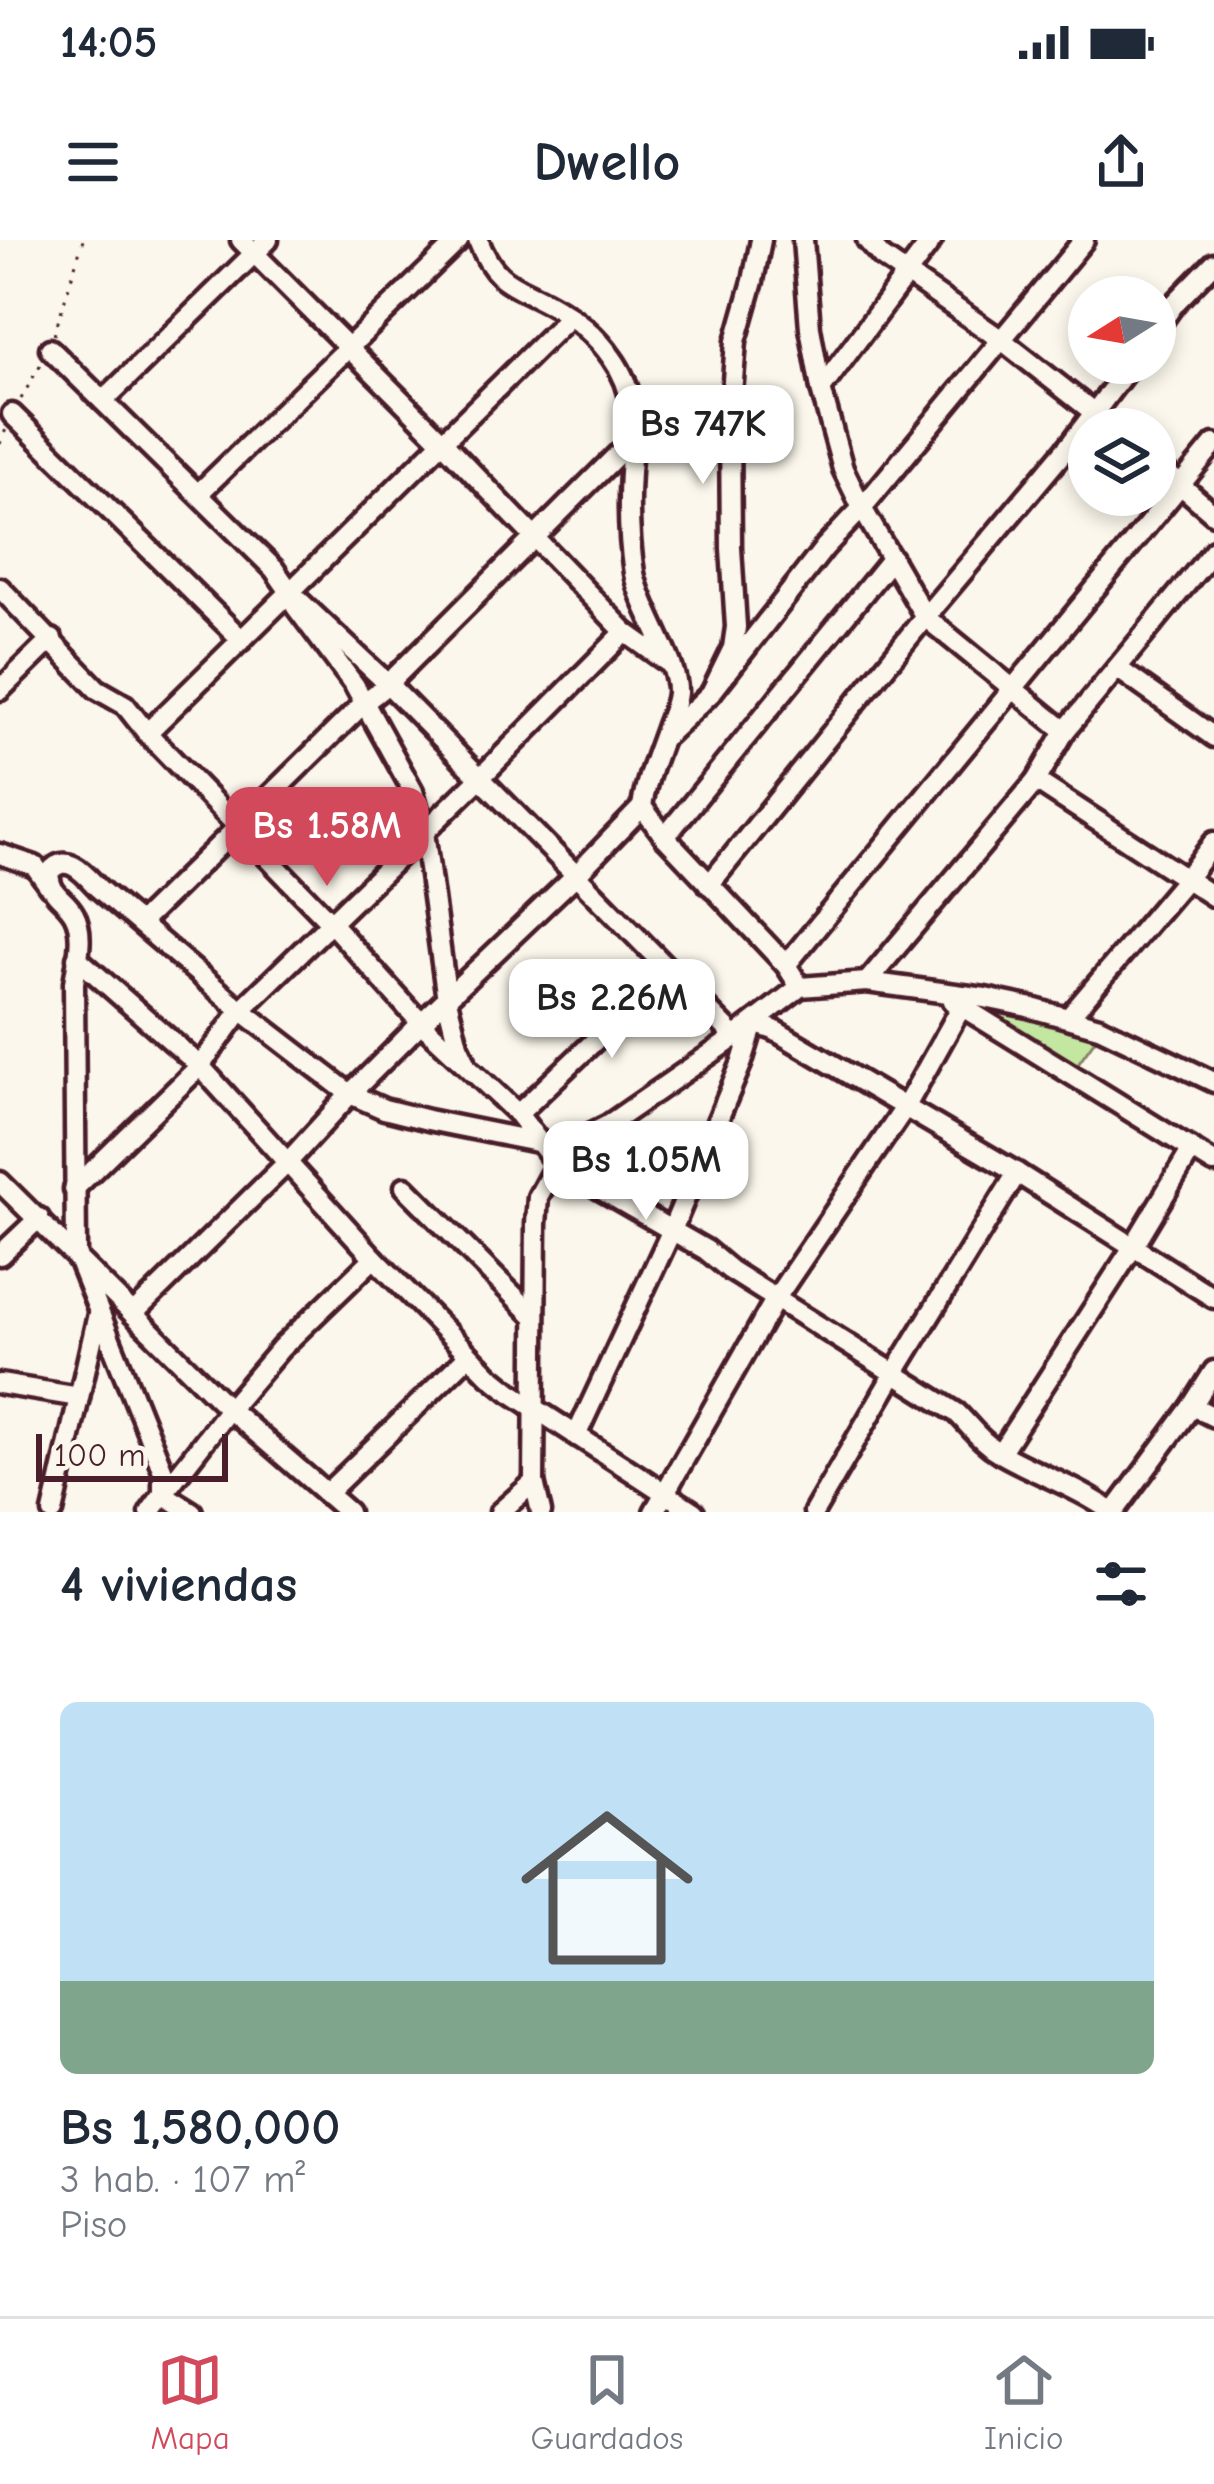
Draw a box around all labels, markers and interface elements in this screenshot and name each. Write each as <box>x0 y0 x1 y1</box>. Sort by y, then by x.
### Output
text: 14:05 <box>60 16 157 68</box>
icon: menu <box>60 129 126 195</box>
icon: share <box>1088 129 1154 195</box>
text: Dwello <box>533 131 681 194</box>
north arrow <box>1068 276 1176 384</box>
map controls <box>1068 276 1176 516</box>
pin: Bs 747K <box>592 385 814 487</box>
text: Bs 747K <box>640 401 766 446</box>
button: layers <box>1068 408 1176 516</box>
pin: Bs 1.58M <box>203 787 451 889</box>
text: Bs 1.58M <box>253 803 401 848</box>
pin: Bs 2.26M <box>488 959 736 1061</box>
text: Bs 2.26M <box>536 975 688 1020</box>
pin: Bs 1.05M <box>522 1121 770 1223</box>
text: Bs 1.05M <box>570 1137 722 1182</box>
scale bar <box>36 1428 228 1481</box>
text: 100 m <box>54 1436 146 1474</box>
icon: filters <box>1088 1551 1154 1617</box>
text: 4 viviendas <box>60 1555 297 1614</box>
icon: home <box>499 1780 715 1996</box>
text: Bs 1,580,000 <box>60 2098 340 2157</box>
text: 3 hab. · 107 m² <box>60 2157 305 2202</box>
text: Piso <box>60 2202 127 2247</box>
tab: Mapa <box>150 2347 230 2457</box>
tab: Guardados <box>531 2347 683 2457</box>
tab: Inicio <box>984 2347 1064 2457</box>

